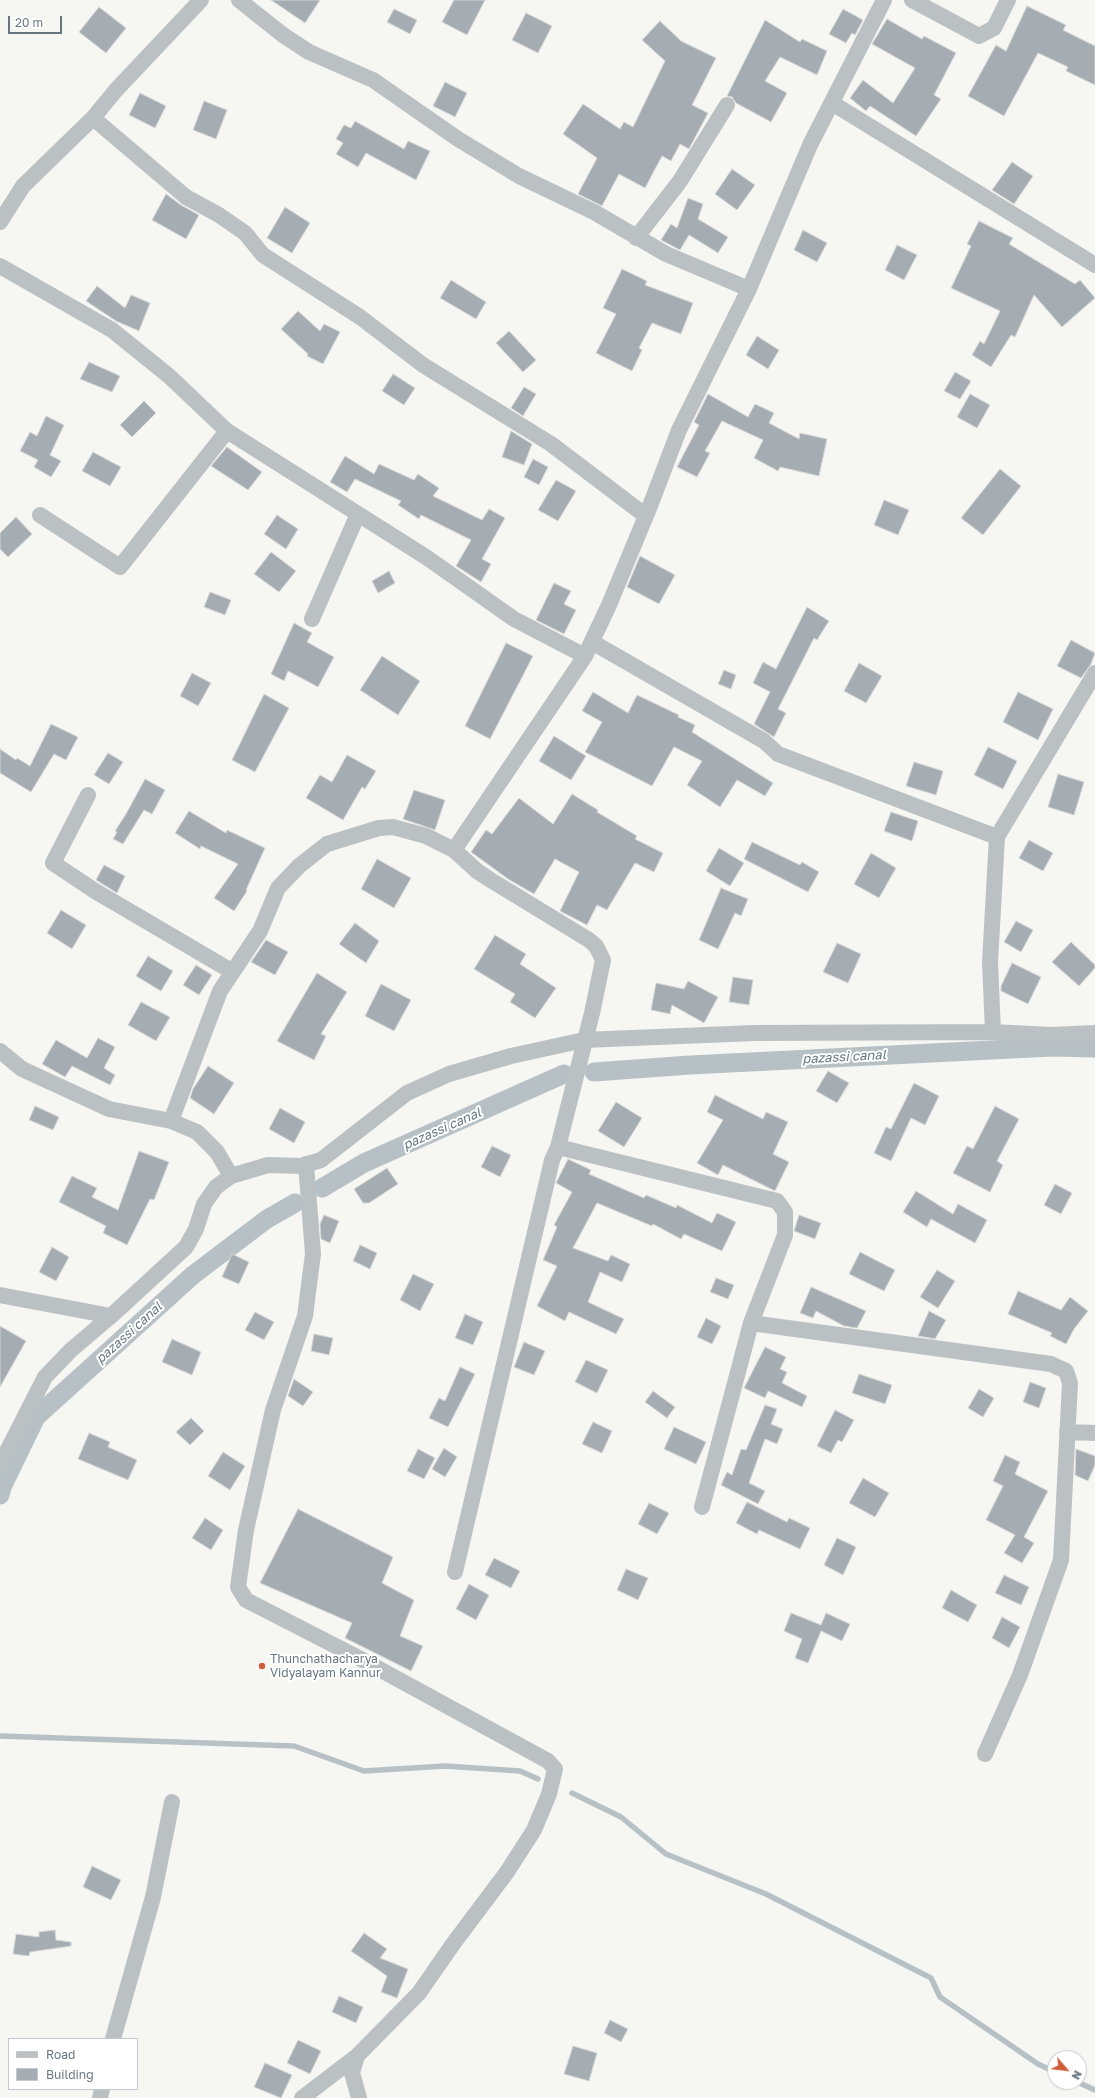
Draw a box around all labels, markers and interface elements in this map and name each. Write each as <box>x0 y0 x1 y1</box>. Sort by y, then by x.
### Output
scale bar <box>10 8 64 34</box>
text: 20 m <box>15 15 43 30</box>
water label: pazassi canal <box>802 1047 886 1067</box>
water label: pazassi canal <box>401 1105 483 1153</box>
water label: pazassi canal <box>93 1299 165 1367</box>
place label: Thunchathacharya Vidyalayam Kannur <box>270 1652 381 1680</box>
marker: Thunchathacharya Vidyalayam Kannur <box>257 1661 267 1671</box>
legend <box>8 2038 138 2090</box>
text: Road <box>46 2047 75 2062</box>
north arrow <box>1047 2050 1087 2090</box>
text: Building <box>46 2067 94 2082</box>
text: N <box>1069 2069 1085 2082</box>

